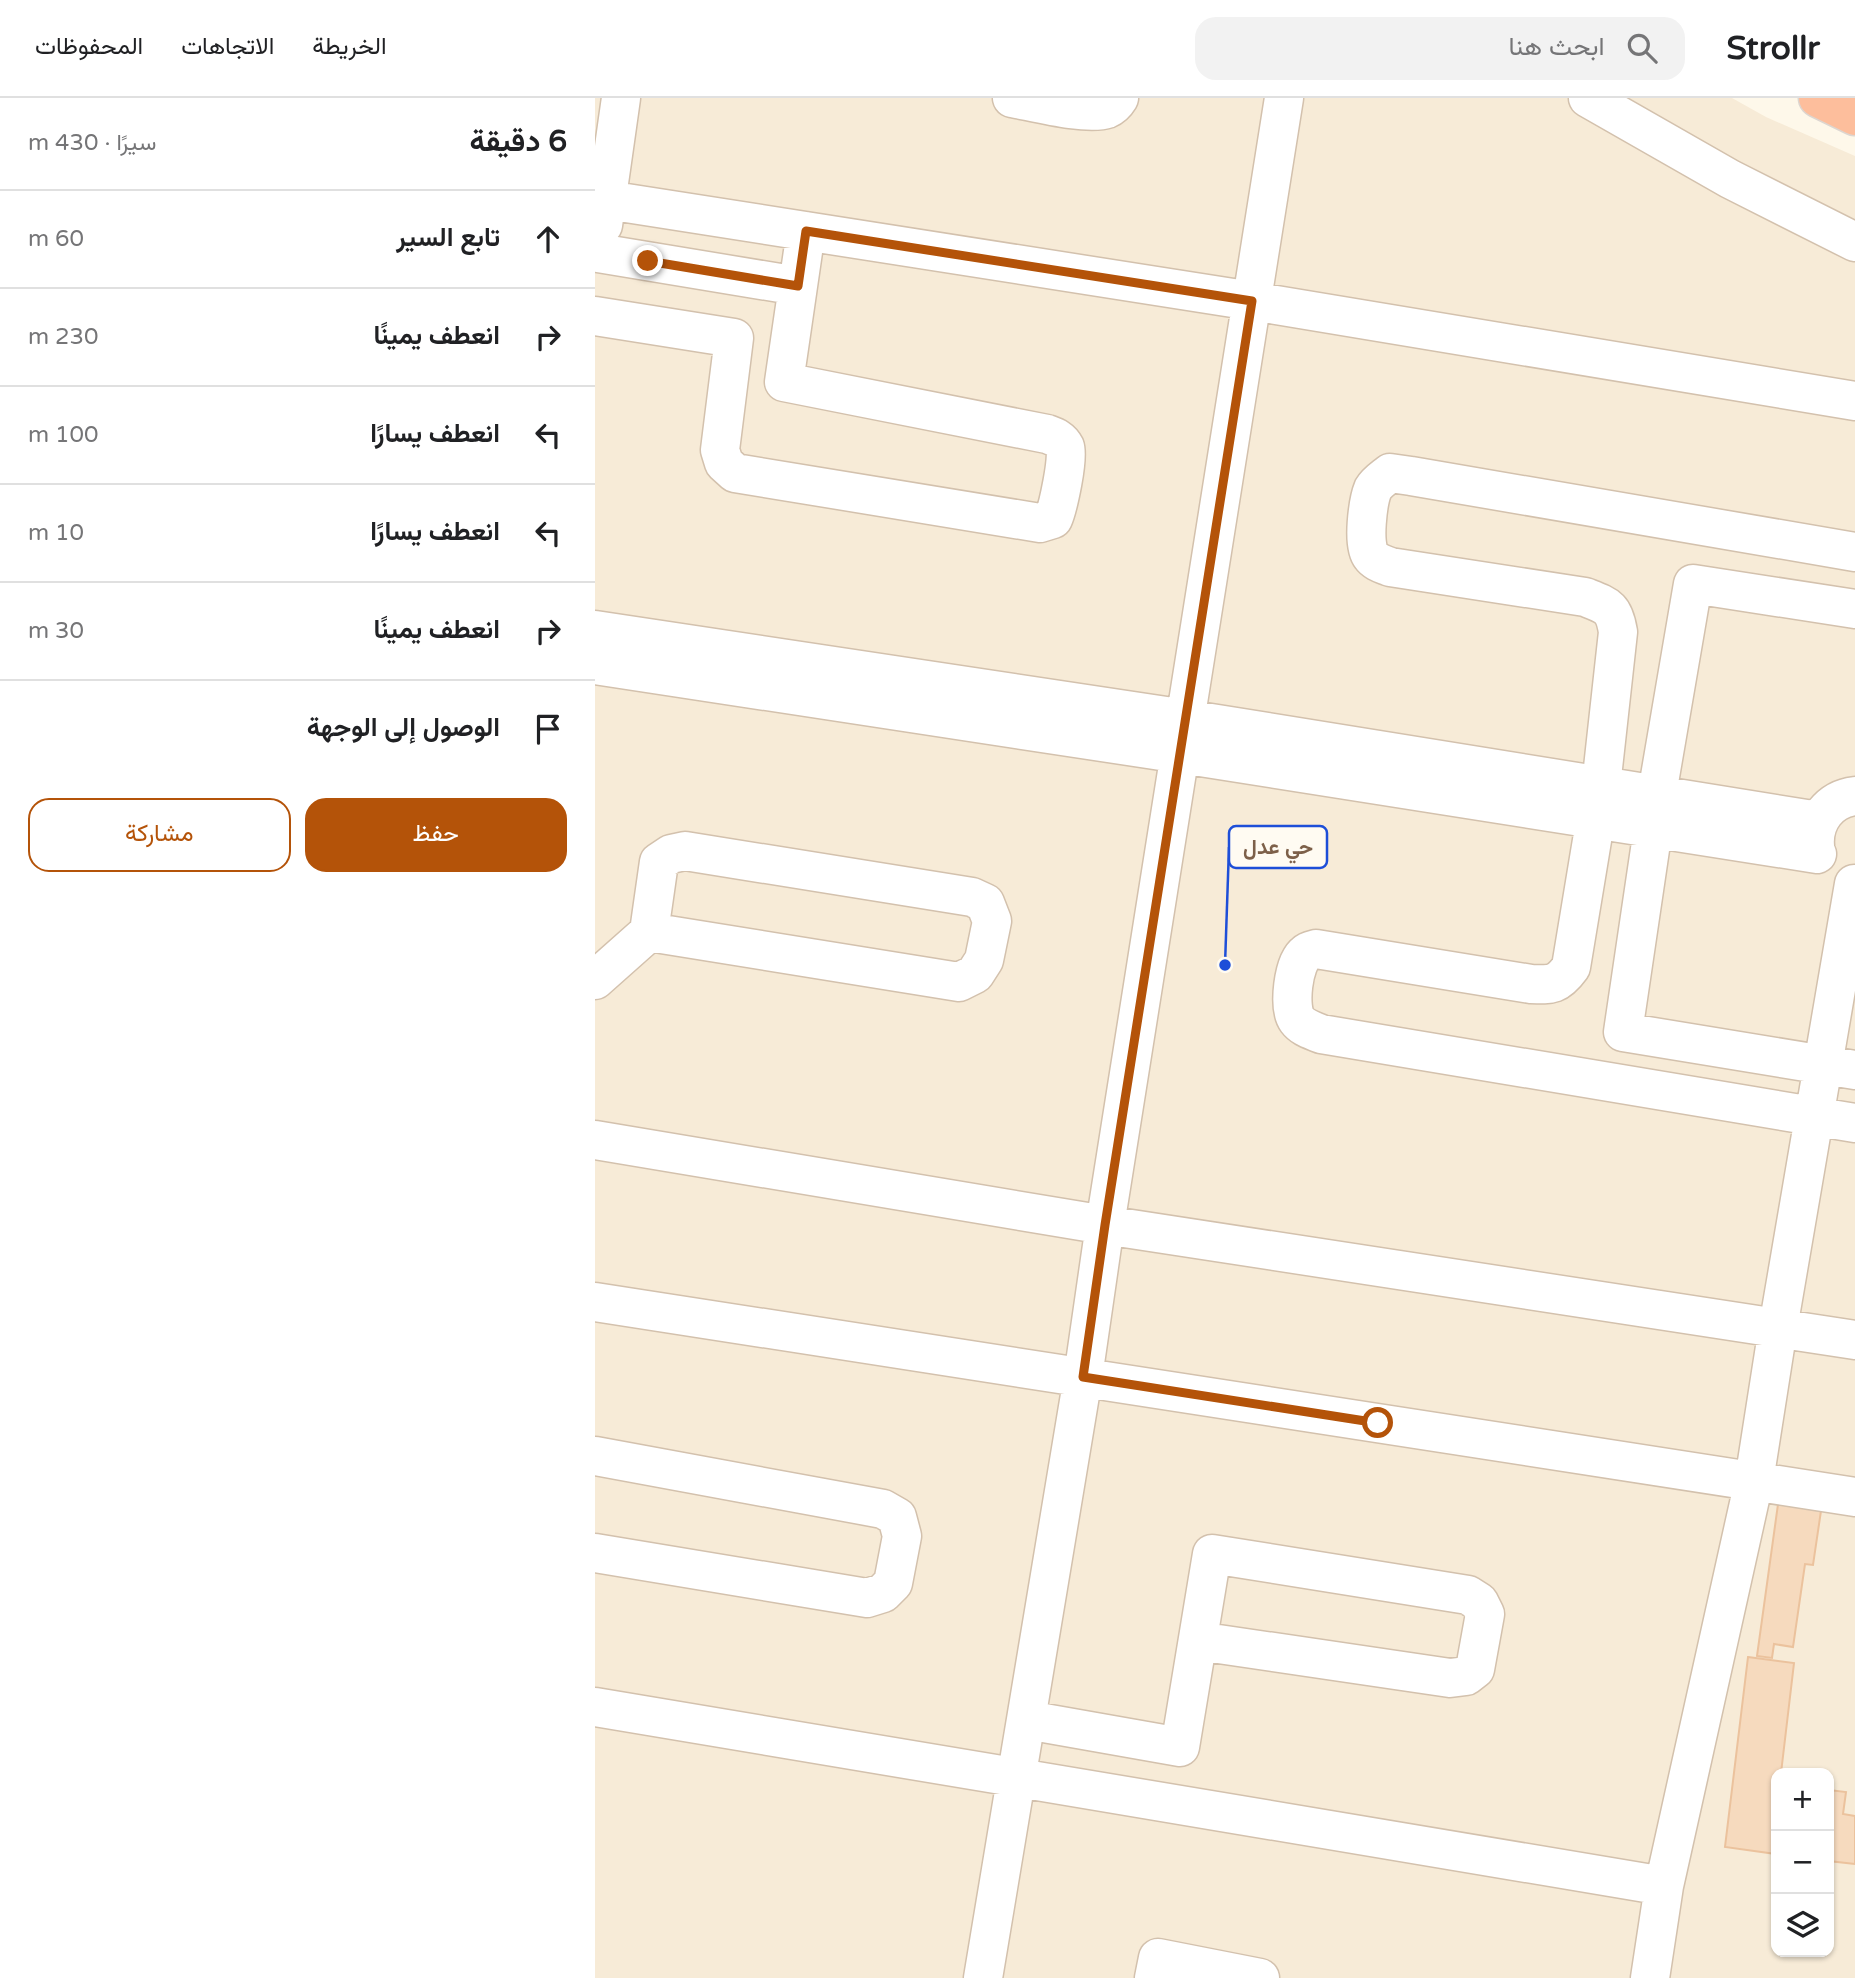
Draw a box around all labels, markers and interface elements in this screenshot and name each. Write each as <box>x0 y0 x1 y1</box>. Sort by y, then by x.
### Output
search box <box>1195 17 1685 80</box>
icon: search <box>1623 29 1661 67</box>
text: Strollr <box>1727 29 1820 68</box>
text: ابحث هنا <box>1509 31 1605 62</box>
text: المحفوظات <box>35 32 143 61</box>
text: الاتجاهات <box>181 32 274 61</box>
text: الخريطة <box>312 32 387 61</box>
text: 6 دقيقة <box>470 123 567 160</box>
text: سيرًا · 430 m <box>28 129 156 157</box>
icon: ahead <box>529 220 567 258</box>
text: تابع السير <box>396 222 500 253</box>
text: 60 m <box>28 225 84 253</box>
route end <box>632 245 663 276</box>
icon: right <box>529 318 567 356</box>
text: انعطف يمينًا <box>373 320 500 351</box>
text: 230 m <box>28 323 98 351</box>
icon: left <box>529 416 567 454</box>
text: انعطف يسارًا <box>370 418 500 449</box>
text: 100 m <box>28 421 98 449</box>
icon: left <box>529 514 567 552</box>
text: انعطف يسارًا <box>370 516 500 547</box>
text: 10 m <box>28 519 84 547</box>
icon: right <box>529 612 567 650</box>
text: انعطف يمينًا <box>373 614 500 645</box>
text: 30 m <box>28 617 84 645</box>
icon: arrive <box>529 710 567 748</box>
text: الوصول إلى الوجهة <box>307 712 500 743</box>
button: مشاركة <box>28 798 291 872</box>
button: حفظ <box>305 798 567 872</box>
callout: حي عدل <box>1229 826 1327 868</box>
text: حي عدل <box>1243 835 1313 864</box>
route start <box>1362 1407 1393 1438</box>
map controls <box>1771 1768 1834 1957</box>
button: + <box>1771 1768 1834 1831</box>
button: − <box>1771 1831 1834 1894</box>
button: layers <box>1771 1894 1834 1957</box>

